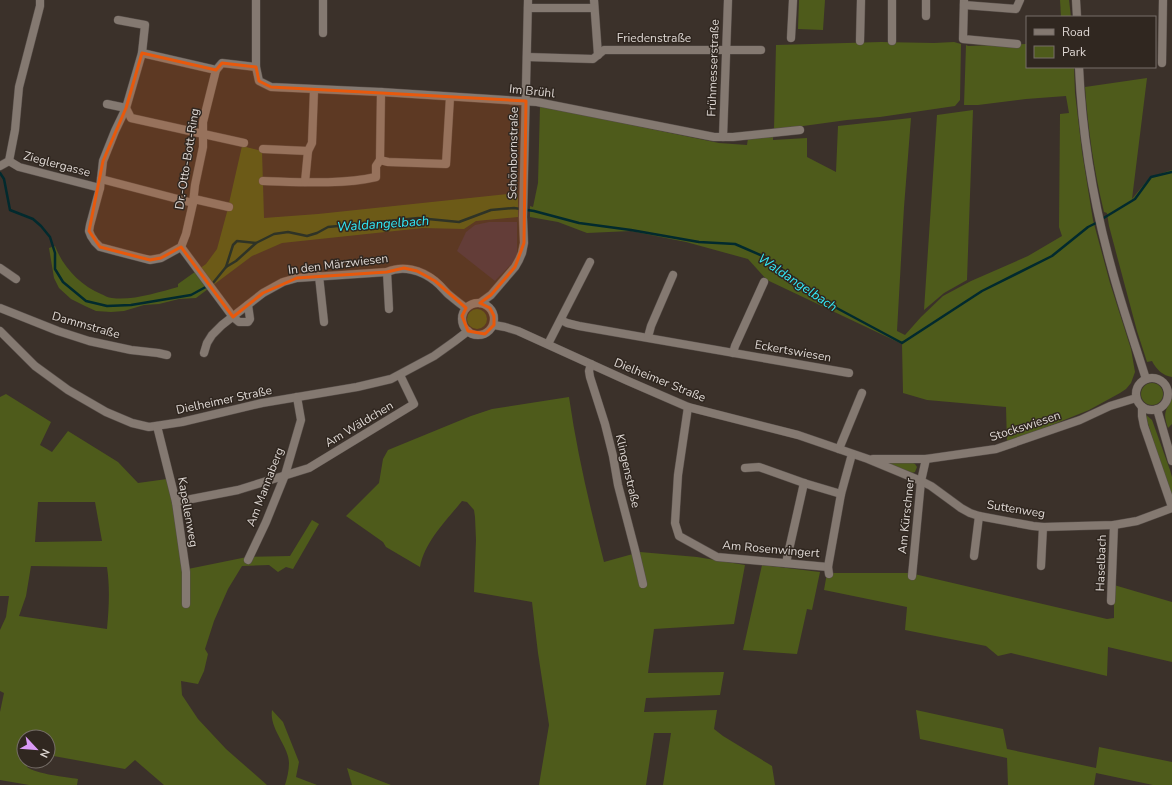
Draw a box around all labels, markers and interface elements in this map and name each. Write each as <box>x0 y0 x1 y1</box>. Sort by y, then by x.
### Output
legend <box>1026 16 1156 68</box>
street label: Frühmesserstraße <box>703 19 723 117</box>
text: Road <box>1062 24 1090 40</box>
street label: Friedenstraße <box>617 30 691 46</box>
text: Park <box>1062 44 1087 60</box>
street label: Im Brühl <box>508 81 556 101</box>
street label: Dr.-Otto-Bott-Ring <box>171 107 203 211</box>
street label: Schönbornstraße <box>504 107 522 199</box>
street label: Zieglergasse <box>22 147 92 181</box>
water label: Waldangelbach <box>336 212 430 236</box>
street label: In den Märzwiesen <box>287 250 389 278</box>
water label: Waldangelbach <box>754 250 841 316</box>
street label: Dammstraße <box>50 308 122 342</box>
street label: Eckertswiesen <box>753 336 833 366</box>
street label: Dielheimer Straße <box>612 354 708 406</box>
street label: Dielheimer Straße <box>175 382 273 418</box>
street label: Am Wäldchen <box>322 397 396 451</box>
street label: Stockswiesen <box>988 407 1062 445</box>
street label: Klingenstraße <box>612 433 644 509</box>
street label: Am Mannaberg <box>243 445 287 529</box>
street label: Kapellenweg <box>174 476 202 548</box>
street label: Am Kürschner <box>894 477 918 555</box>
street label: Suttenweg <box>986 496 1046 522</box>
street label: Haselbach <box>1092 534 1110 592</box>
street label: Am Rosenwingert <box>722 537 821 561</box>
north arrow <box>16 729 56 769</box>
text: N <box>36 746 53 760</box>

